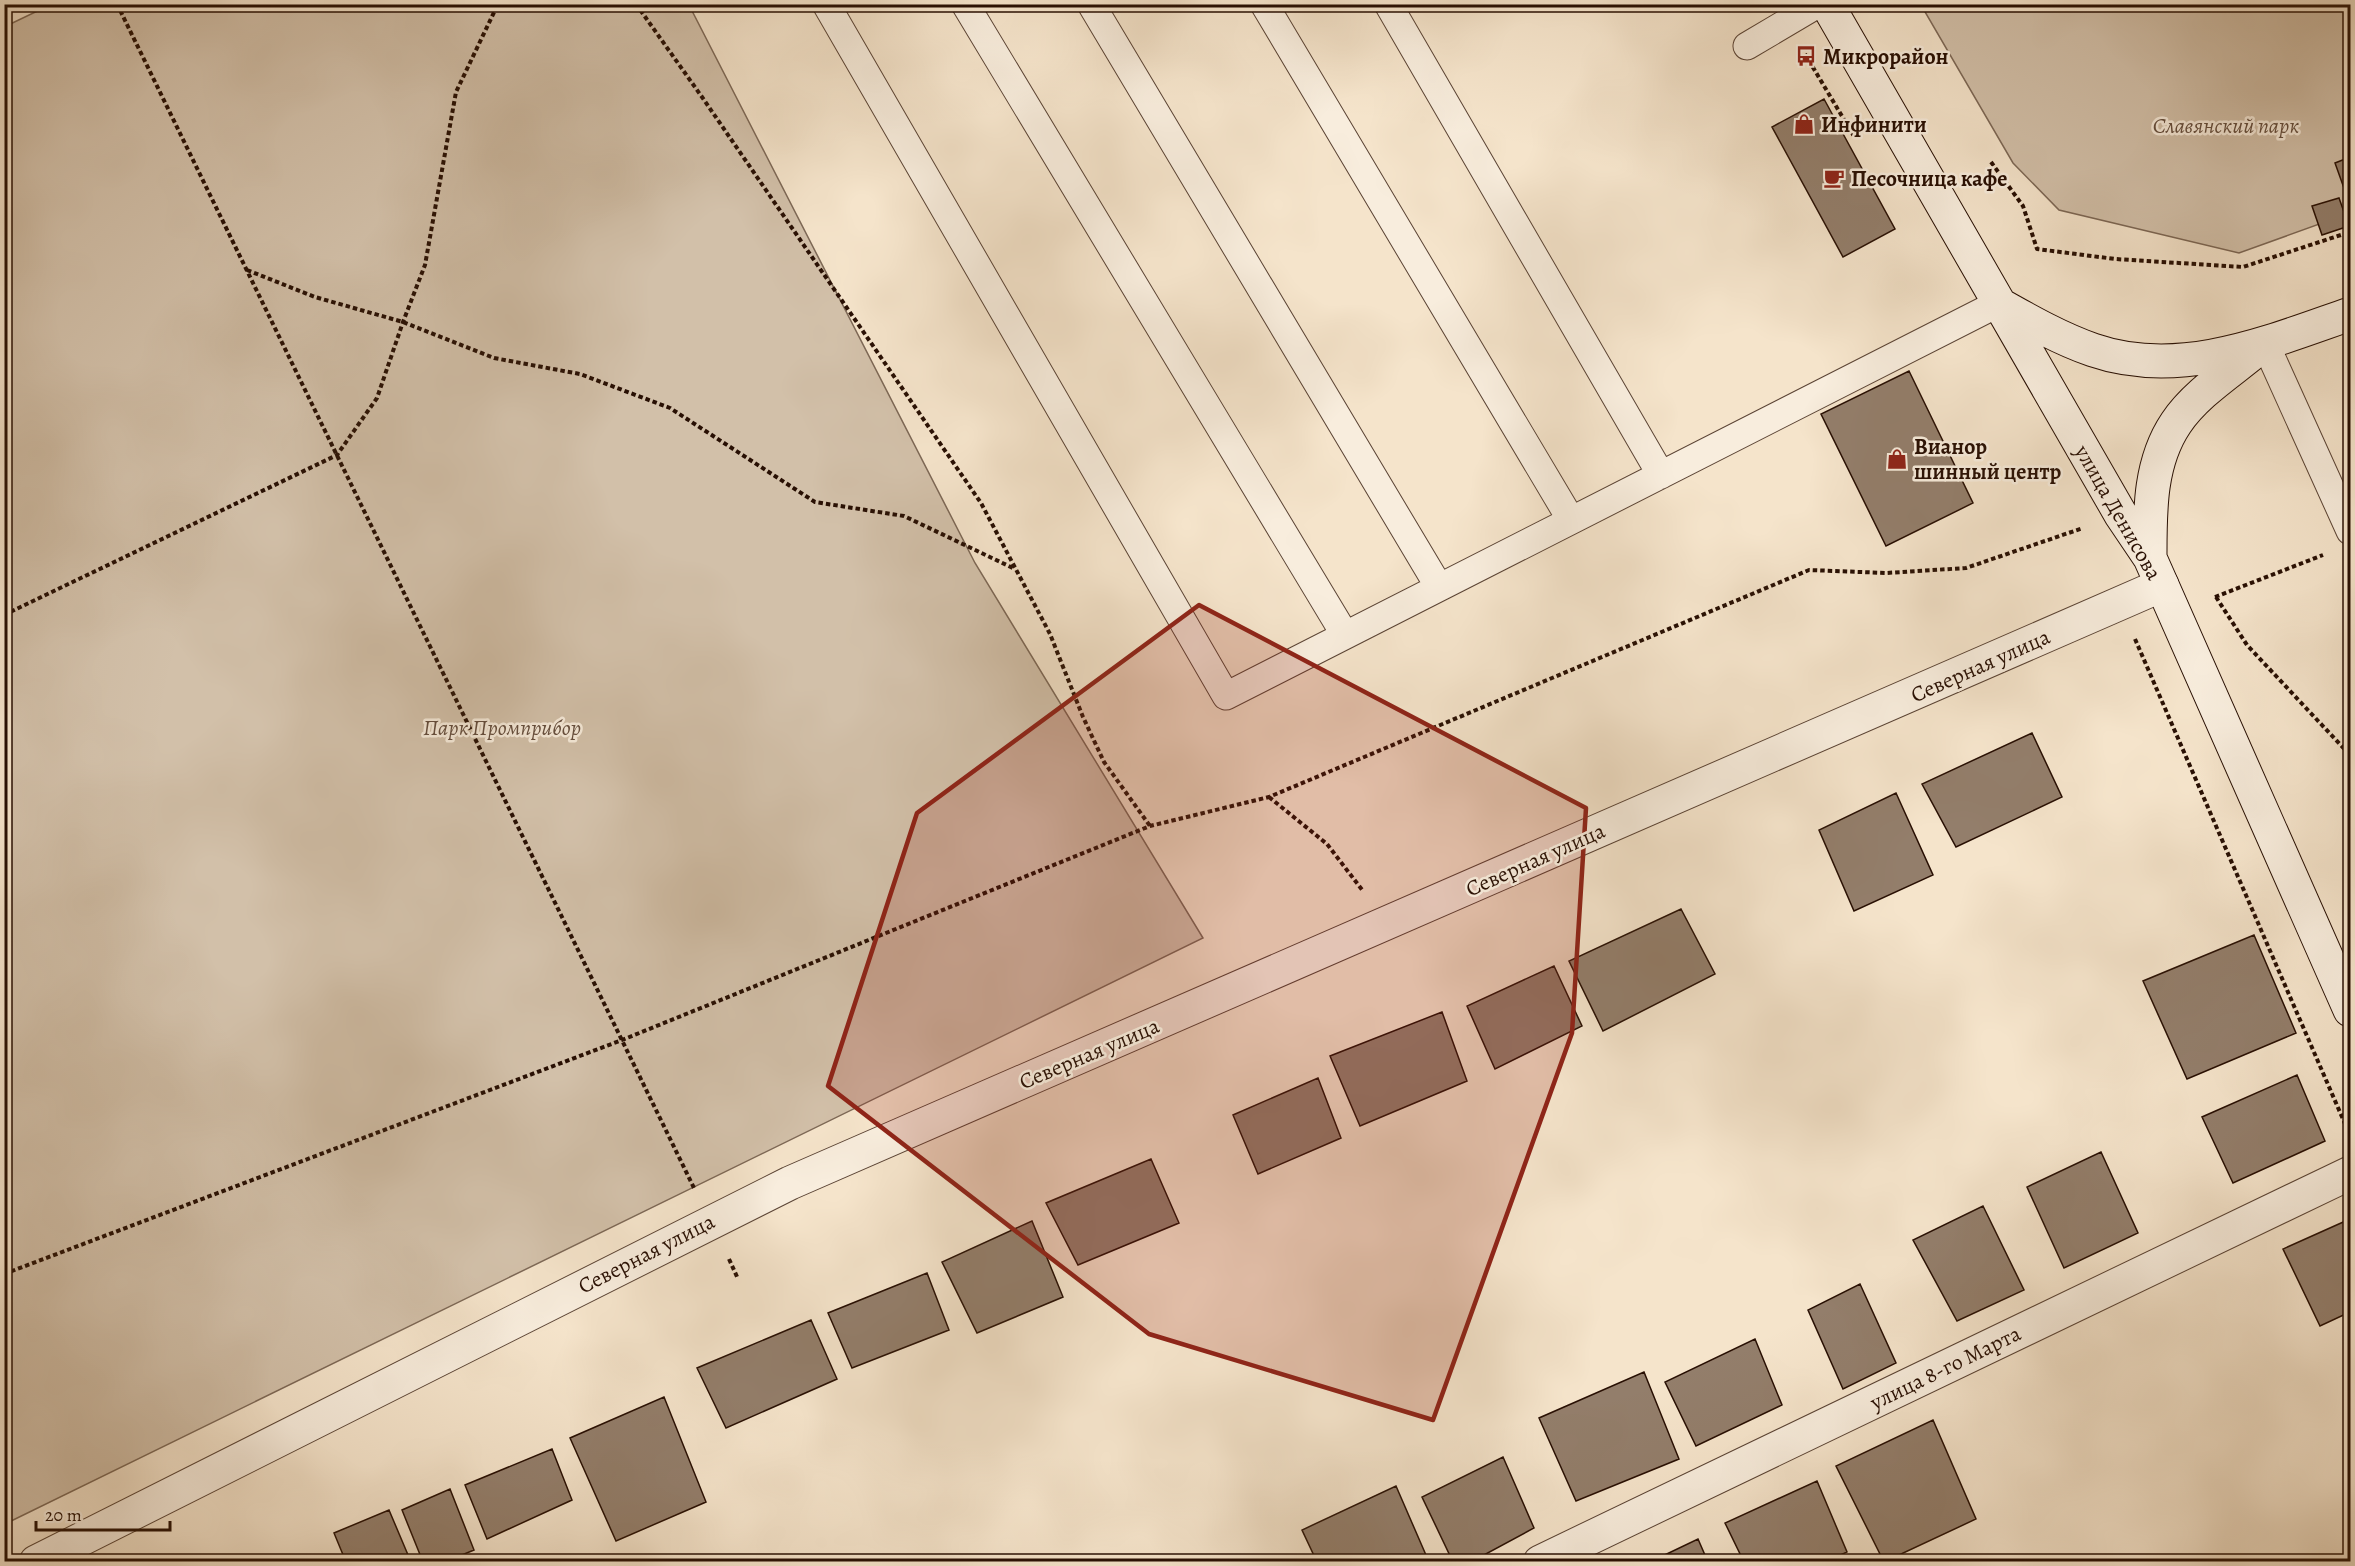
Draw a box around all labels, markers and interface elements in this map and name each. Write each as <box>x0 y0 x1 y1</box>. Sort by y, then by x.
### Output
place label: Микрорайон <box>1823 42 1948 72</box>
bus stop icon: Микрорайон <box>1794 44 1818 68</box>
place label: Инфинити <box>1821 110 1927 140</box>
park label: Славянский парк <box>2153 111 2299 141</box>
shop icon: Инфинити <box>1792 112 1816 136</box>
place label: Песочница кафе <box>1851 164 2007 194</box>
cafe icon: Песочница кафе <box>1822 166 1846 190</box>
place label: Вианор шинный центр <box>1914 432 2061 487</box>
street label: улица Денисова <box>2067 439 2169 586</box>
shop icon: Вианор шинный центр <box>1885 447 1909 471</box>
street label: Северная улица <box>1906 621 2056 710</box>
park label: Парк Промприбор <box>423 713 581 743</box>
street label: Северная улица <box>1461 815 1611 904</box>
street label: Северная улица <box>1015 1011 1165 1097</box>
street label: Северная улица <box>573 1206 721 1301</box>
street label: улица 8-го Марта <box>1864 1318 2027 1418</box>
scale bar <box>36 1494 170 1532</box>
text: 20 m <box>45 1503 82 1527</box>

